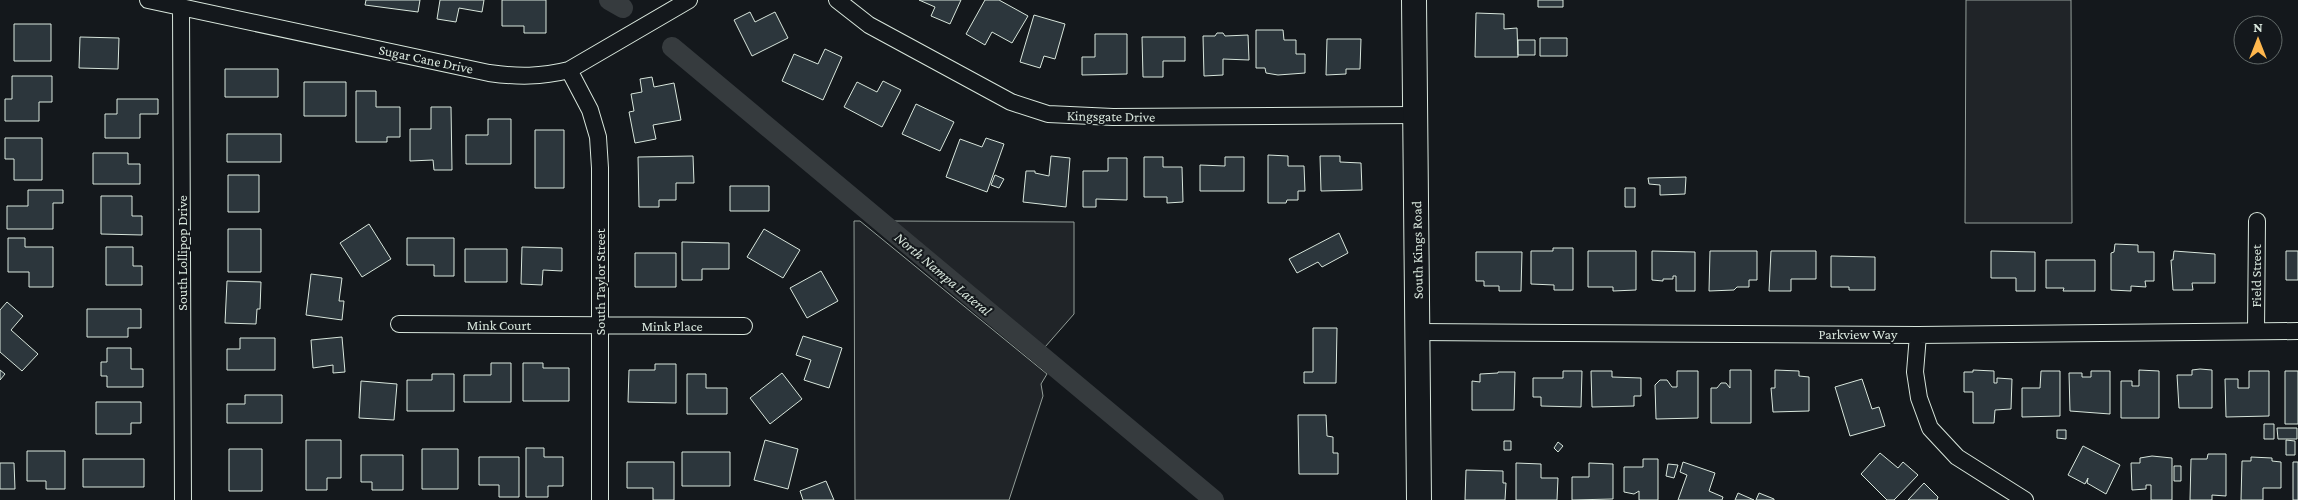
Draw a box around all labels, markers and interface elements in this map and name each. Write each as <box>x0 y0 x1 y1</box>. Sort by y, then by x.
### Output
north arrow <box>2233 15 2283 65</box>
text: N <box>2253 19 2263 35</box>
street label: Sugar Cane Drive <box>377 41 475 77</box>
street label: Kingsgate Drive <box>1067 107 1155 125</box>
street label: South Lollipop Drive <box>174 195 190 311</box>
street label: South Kings Road <box>1408 200 1426 299</box>
street label: South Taylor Street <box>592 228 608 335</box>
water label: North Nampa Lateral <box>891 229 995 320</box>
street label: Field Street <box>2248 244 2264 308</box>
street label: Mink Court <box>467 317 532 333</box>
street label: Mink Place <box>641 318 703 334</box>
street label: Parkview Way <box>1819 326 1898 342</box>

